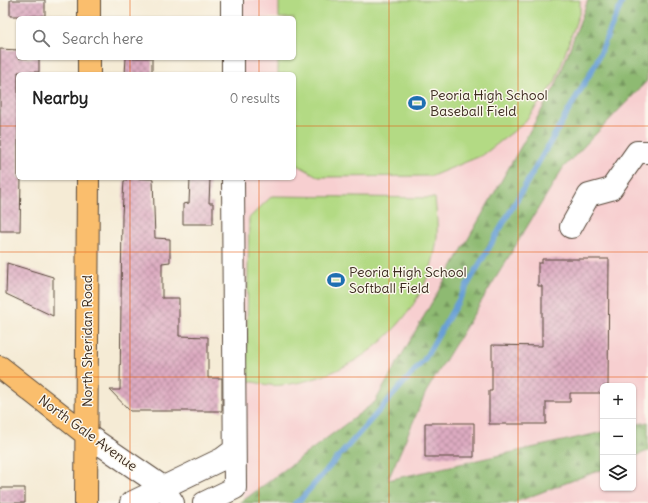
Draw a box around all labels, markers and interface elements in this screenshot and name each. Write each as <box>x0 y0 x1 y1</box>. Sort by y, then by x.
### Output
search box <box>16 16 296 60</box>
icon: search <box>30 27 52 49</box>
text: Search here <box>62 29 143 48</box>
place label: Peoria High School Baseball Field <box>430 86 548 120</box>
text: Nearby <box>32 87 88 109</box>
text: 0 results <box>230 90 280 107</box>
sports icon: Peoria High School Baseball Field <box>407 93 427 113</box>
place label: Peoria High School Softball Field <box>349 263 467 297</box>
sports icon: Peoria High School Softball Field <box>326 270 346 290</box>
street label: North Sheridan Road <box>78 275 96 407</box>
map controls <box>600 383 636 491</box>
button: + <box>600 383 636 419</box>
street label: North Gale Avenue <box>35 391 141 475</box>
button: − <box>600 419 636 455</box>
button: layers <box>600 455 636 491</box>

